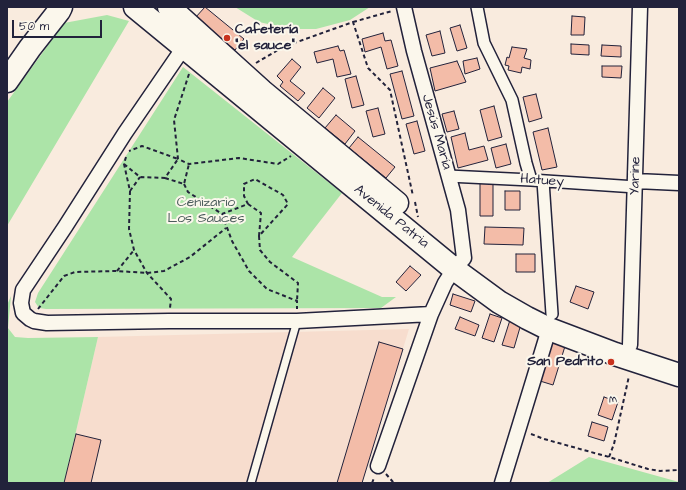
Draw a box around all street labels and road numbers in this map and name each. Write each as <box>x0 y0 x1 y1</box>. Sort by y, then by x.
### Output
street label: Jesús María <box>417 92 455 172</box>
street label: Yarine <box>627 156 645 196</box>
street label: Hatuey <box>520 171 564 191</box>
street label: Avenida Patria <box>350 182 432 252</box>
street label: 3 <box>605 395 623 405</box>

